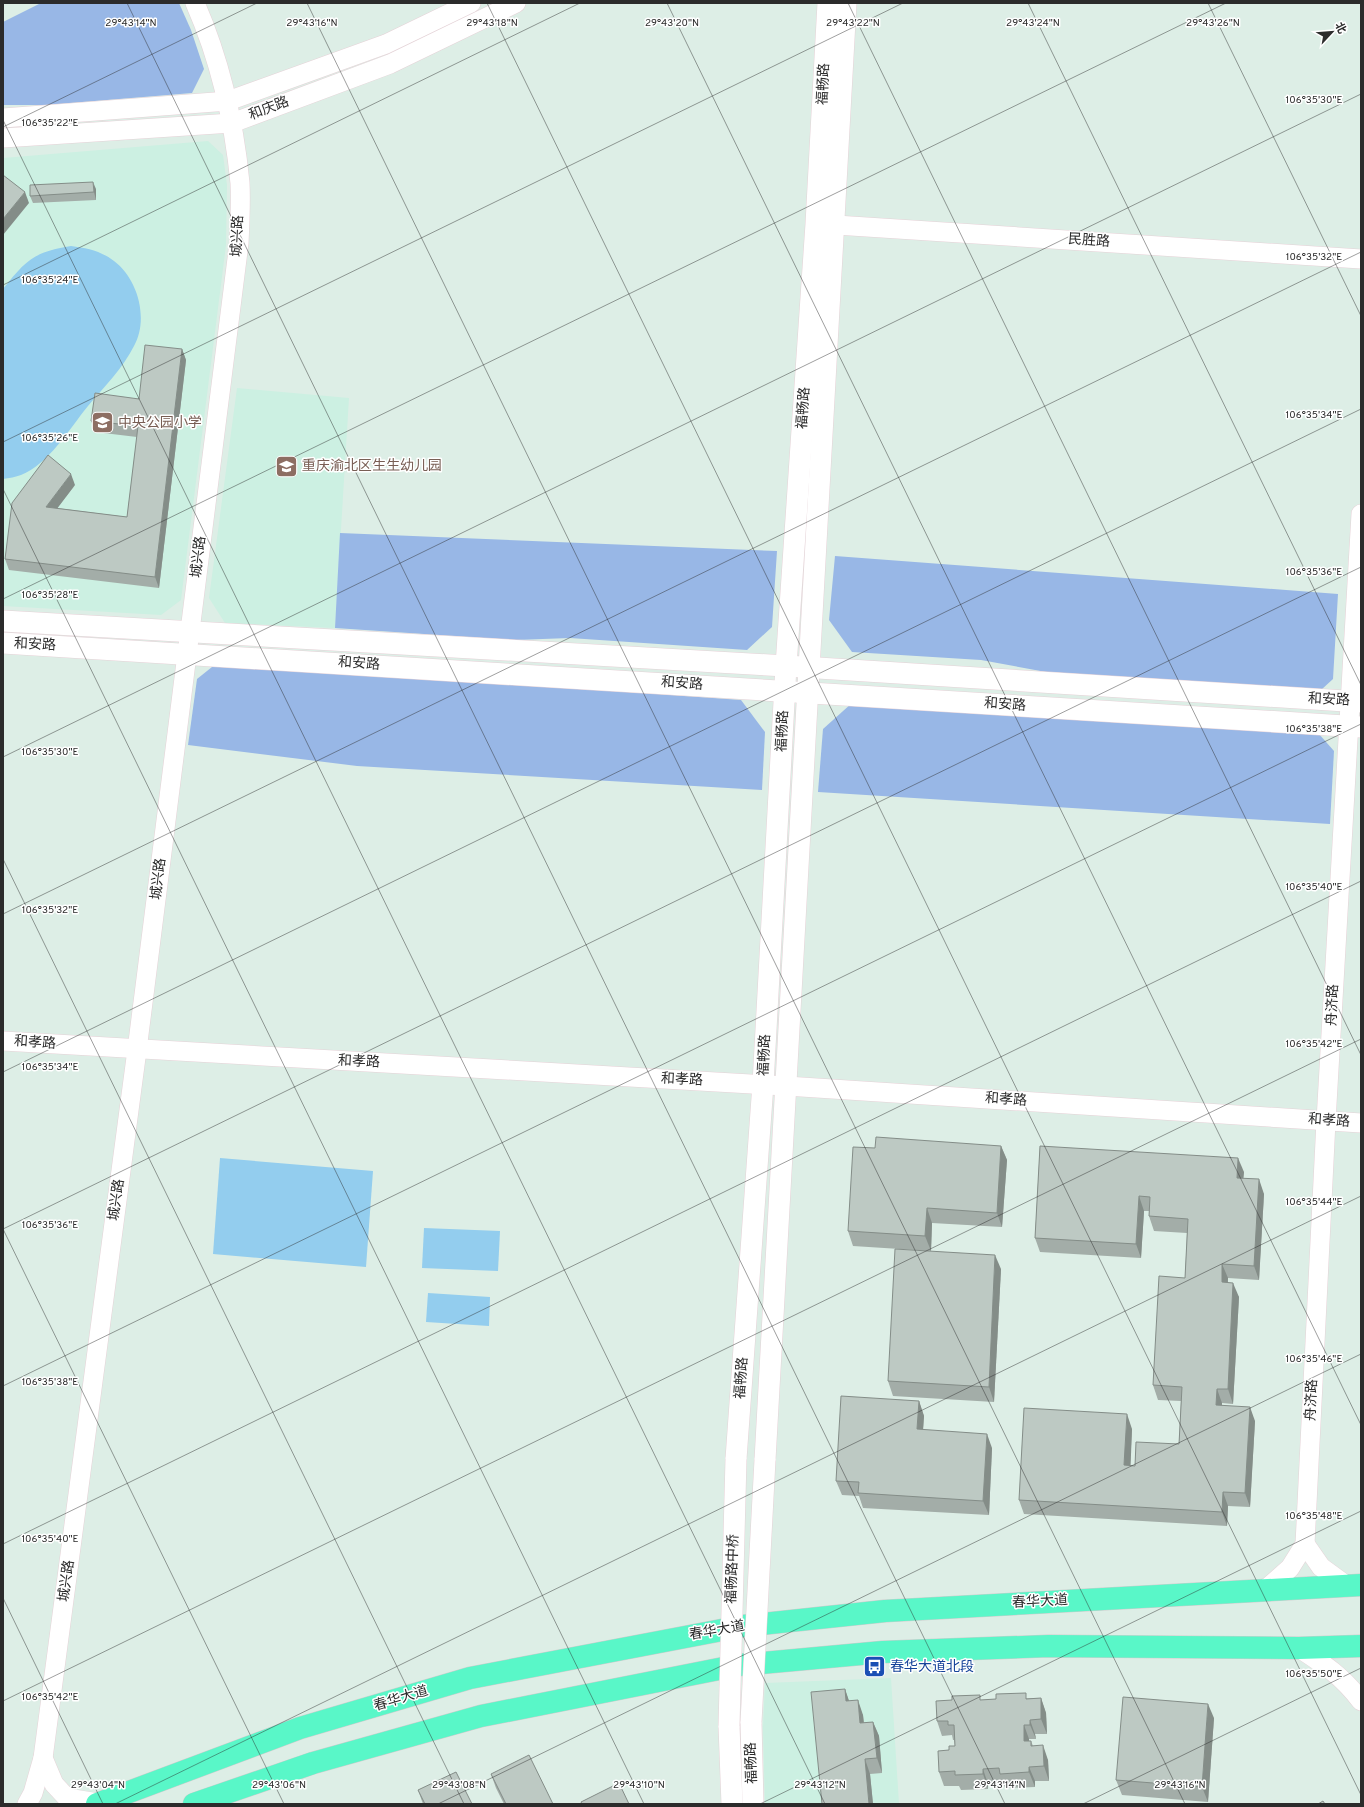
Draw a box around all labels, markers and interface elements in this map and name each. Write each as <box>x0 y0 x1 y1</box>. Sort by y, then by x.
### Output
north arrow <box>1312 12 1352 52</box>
text: 29°43'14"N <box>105 17 157 30</box>
text: 29°43'16"N <box>286 17 338 30</box>
text: 29°43'18"N <box>466 17 518 30</box>
text: 29°43'20"N <box>645 17 699 30</box>
text: 29°43'22"N <box>826 17 880 30</box>
text: 29°43'24"N <box>1006 17 1060 30</box>
text: 29°43'26"N <box>1186 17 1240 30</box>
text: 北 <box>1331 20 1349 36</box>
street label: 福畅路 <box>814 63 834 105</box>
street label: 和庆路 <box>246 94 292 124</box>
text: 106°35'30"E <box>1286 94 1342 107</box>
text: 106°35'22"E <box>22 117 78 130</box>
street label: 城兴路 <box>228 215 248 257</box>
street label: 民胜路 <box>1067 231 1111 251</box>
text: 106°35'32"E <box>1286 251 1342 264</box>
text: 106°35'24"E <box>22 274 78 287</box>
street label: 福畅路 <box>794 386 814 430</box>
text: 106°35'34"E <box>1286 409 1342 422</box>
school or university icon: 中央公园小学 <box>90 410 116 436</box>
place label: 中央公园小学 <box>118 415 202 432</box>
text: 106°35'26"E <box>22 432 78 445</box>
school or university icon: 重庆渝北区生生幼儿园 <box>273 453 299 479</box>
place label: 重庆渝北区生生幼儿园 <box>302 457 442 475</box>
street label: 城兴路 <box>188 535 210 579</box>
text: 106°35'36"E <box>1286 566 1342 579</box>
text: 106°35'28"E <box>22 589 78 602</box>
street label: 和安路 <box>14 635 56 655</box>
street label: 和安路 <box>337 654 381 674</box>
street label: 和安路 <box>660 674 704 694</box>
street label: 和安路 <box>1308 690 1350 710</box>
street label: 和安路 <box>983 695 1027 715</box>
street label: 福畅路 <box>773 710 793 752</box>
text: 106°35'38"E <box>1286 723 1342 736</box>
text: 106°35'30"E <box>22 746 78 759</box>
street label: 城兴路 <box>148 857 170 901</box>
text: 106°35'40"E <box>1285 881 1343 894</box>
text: 106°35'32"E <box>22 904 78 917</box>
street label: 舟济路 <box>1323 984 1343 1026</box>
street label: 和孝路 <box>13 1033 57 1053</box>
street label: 福畅路 <box>755 1034 775 1076</box>
text: 106°35'42"E <box>1286 1038 1342 1051</box>
street label: 和孝路 <box>338 1052 380 1072</box>
text: 106°35'34"E <box>22 1061 78 1074</box>
street label: 和孝路 <box>661 1070 703 1090</box>
street label: 和孝路 <box>984 1090 1028 1110</box>
street label: 和孝路 <box>1307 1111 1351 1131</box>
street label: 城兴路 <box>106 1178 128 1222</box>
text: 106°35'44"E <box>1285 1196 1343 1209</box>
text: 106°35'36"E <box>22 1219 78 1232</box>
text: 106°35'46"E <box>1286 1353 1342 1366</box>
street label: 福畅路 <box>732 1356 752 1400</box>
text: 106°35'38"E <box>22 1376 78 1389</box>
street label: 舟济路 <box>1302 1379 1322 1421</box>
text: 106°35'48"E <box>1286 1510 1342 1523</box>
text: 106°35'40"E <box>21 1533 79 1546</box>
street label: 福畅路中桥 <box>723 1534 743 1604</box>
street label: 城兴路 <box>56 1559 78 1603</box>
street label: 春华大道 <box>1012 1591 1068 1612</box>
street label: 春华大道 <box>688 1617 746 1644</box>
bus stop icon: 春华大道北段 <box>862 1654 888 1680</box>
place label: 春华大道北段 <box>890 1658 974 1676</box>
text: 106°35'50"E <box>1285 1668 1343 1681</box>
street label: 春华大道 <box>371 1682 430 1715</box>
text: 106°35'42"E <box>22 1691 78 1704</box>
street label: 福畅路 <box>743 1742 761 1784</box>
text: 29°43'04"N <box>71 1779 125 1792</box>
text: 29°43'06"N <box>252 1779 306 1792</box>
text: 29°43'08"N <box>432 1779 486 1792</box>
text: 29°43'10"N <box>613 1779 665 1792</box>
text: 29°43'12"N <box>794 1779 846 1792</box>
text: 29°43'14"N <box>974 1779 1026 1792</box>
text: 29°43'16"N <box>1154 1779 1206 1792</box>

